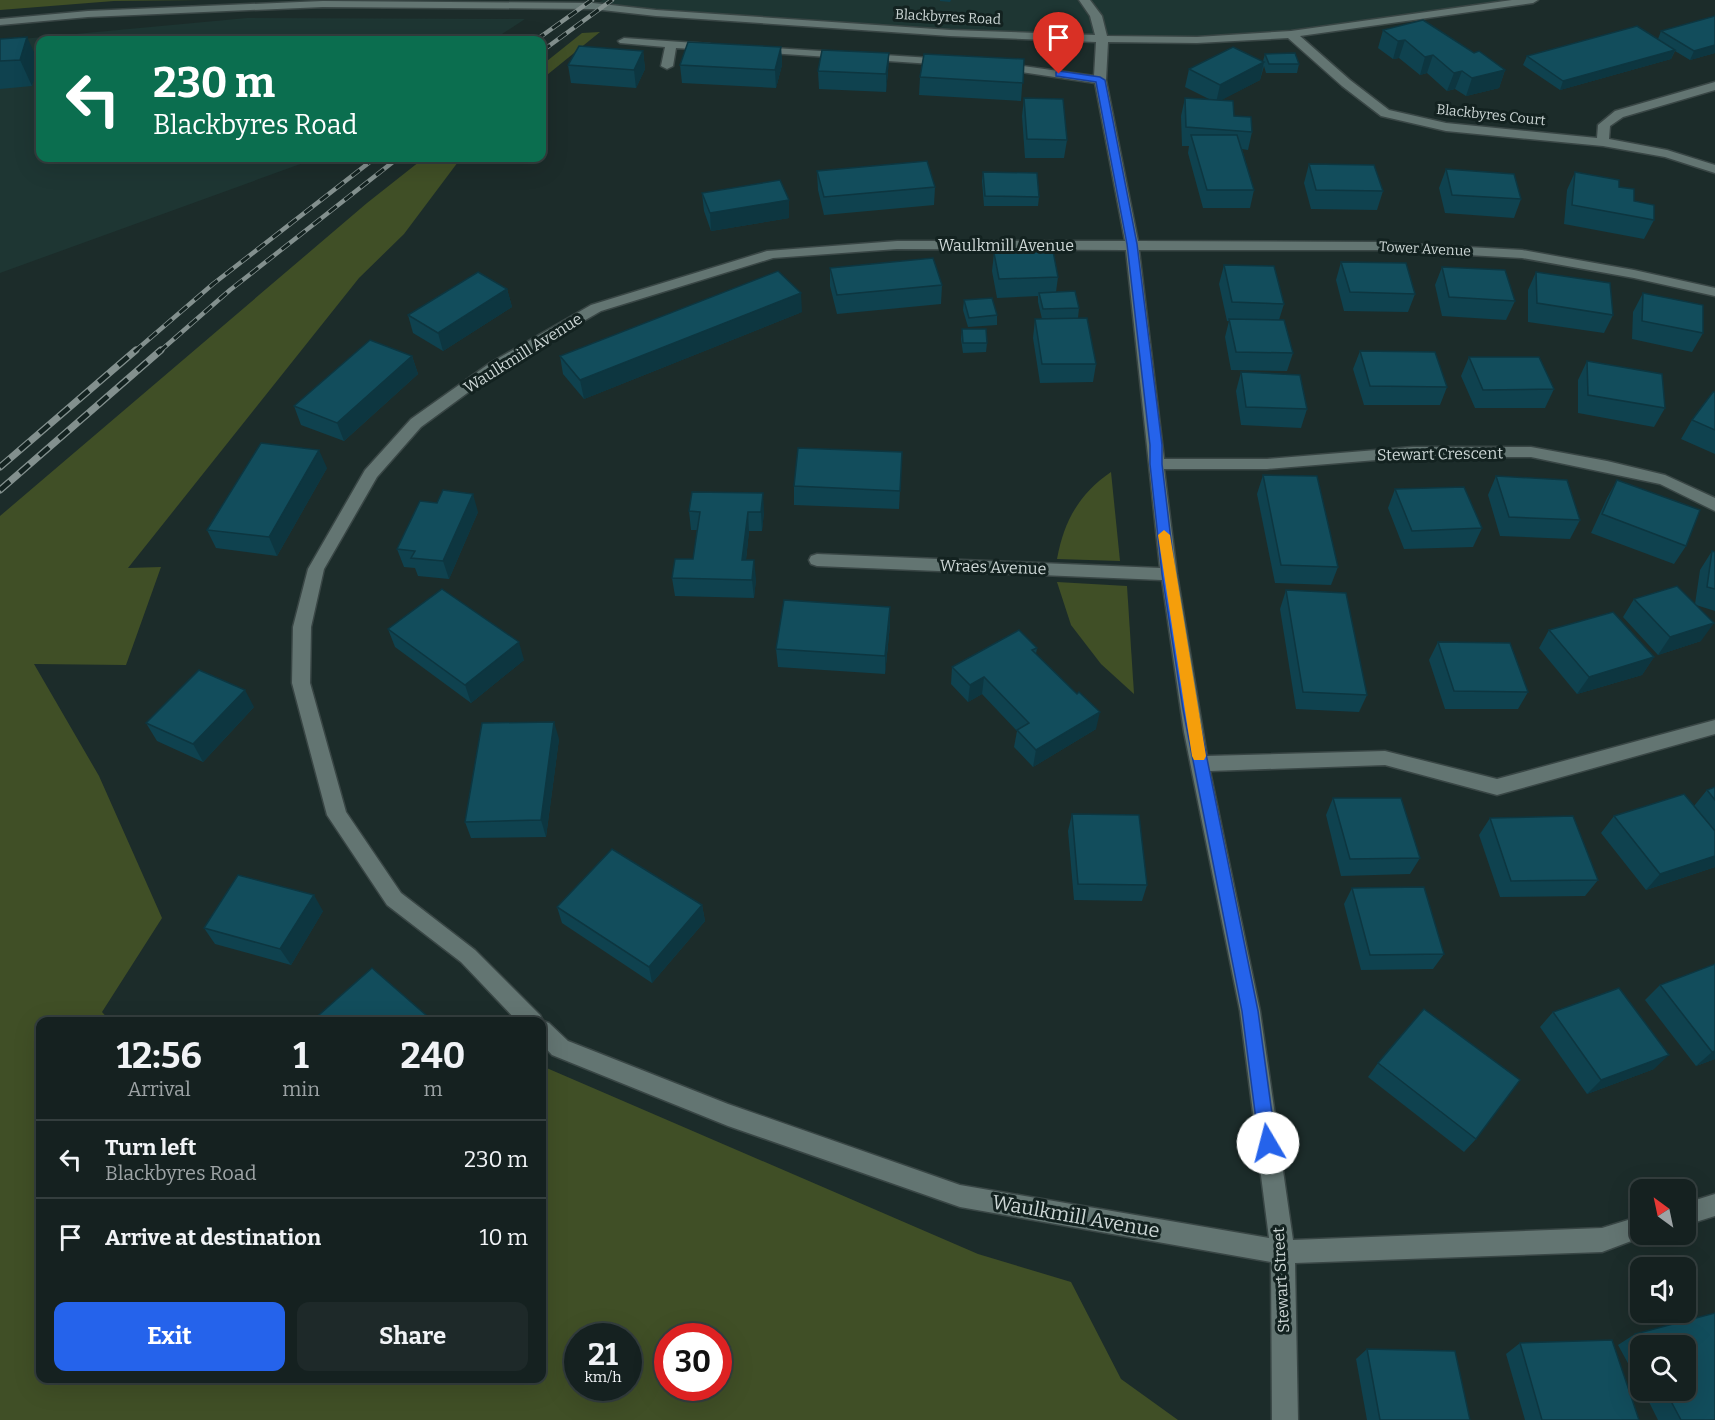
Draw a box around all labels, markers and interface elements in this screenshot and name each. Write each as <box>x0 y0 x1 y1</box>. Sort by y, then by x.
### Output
street label: Blackbyres Road <box>895 6 1001 28</box>
pin <box>1033 12 1084 74</box>
icon: arrive <box>1042 21 1075 54</box>
text: 230 m <box>153 58 275 108</box>
icon: left <box>54 60 132 138</box>
street label: Blackbyres Court <box>1436 101 1546 129</box>
text: Blackbyres Road <box>153 109 358 141</box>
street label: Waulkmill Avenue <box>938 236 1074 255</box>
street label: Tower Avenue <box>1379 238 1471 260</box>
street label: Waulkmill Avenue <box>460 309 586 397</box>
street label: Stewart Crescent <box>1377 443 1503 465</box>
street label: Wraes Avenue <box>939 556 1047 578</box>
text: 12:56 <box>117 1034 202 1078</box>
text: 1 <box>293 1034 309 1078</box>
text: 240 <box>400 1034 465 1078</box>
text: Arrival <box>127 1077 191 1101</box>
text: min <box>282 1077 320 1101</box>
text: m <box>423 1077 442 1101</box>
position arrow <box>1236 1111 1300 1175</box>
text: Turn left <box>105 1134 197 1161</box>
icon: left <box>54 1143 87 1176</box>
text: 230 m <box>464 1146 528 1173</box>
text: Blackbyres Road <box>105 1161 257 1185</box>
north arrow <box>1630 1179 1696 1245</box>
map controls <box>1630 1179 1696 1401</box>
street label: Waulkmill Avenue <box>990 1189 1162 1243</box>
icon: arrive <box>54 1221 87 1254</box>
text: Arrive at destination <box>105 1224 321 1251</box>
text: 10 m <box>480 1224 528 1251</box>
street label: Stewart Street <box>1269 1226 1293 1333</box>
button: sound <box>1630 1257 1696 1323</box>
button: Exit <box>54 1302 285 1371</box>
button: Share <box>297 1302 528 1371</box>
speed limit sign: 30 <box>654 1323 732 1401</box>
button: search <box>1630 1335 1696 1401</box>
text: 21 <box>588 1337 618 1373</box>
text: km/h <box>584 1368 622 1386</box>

